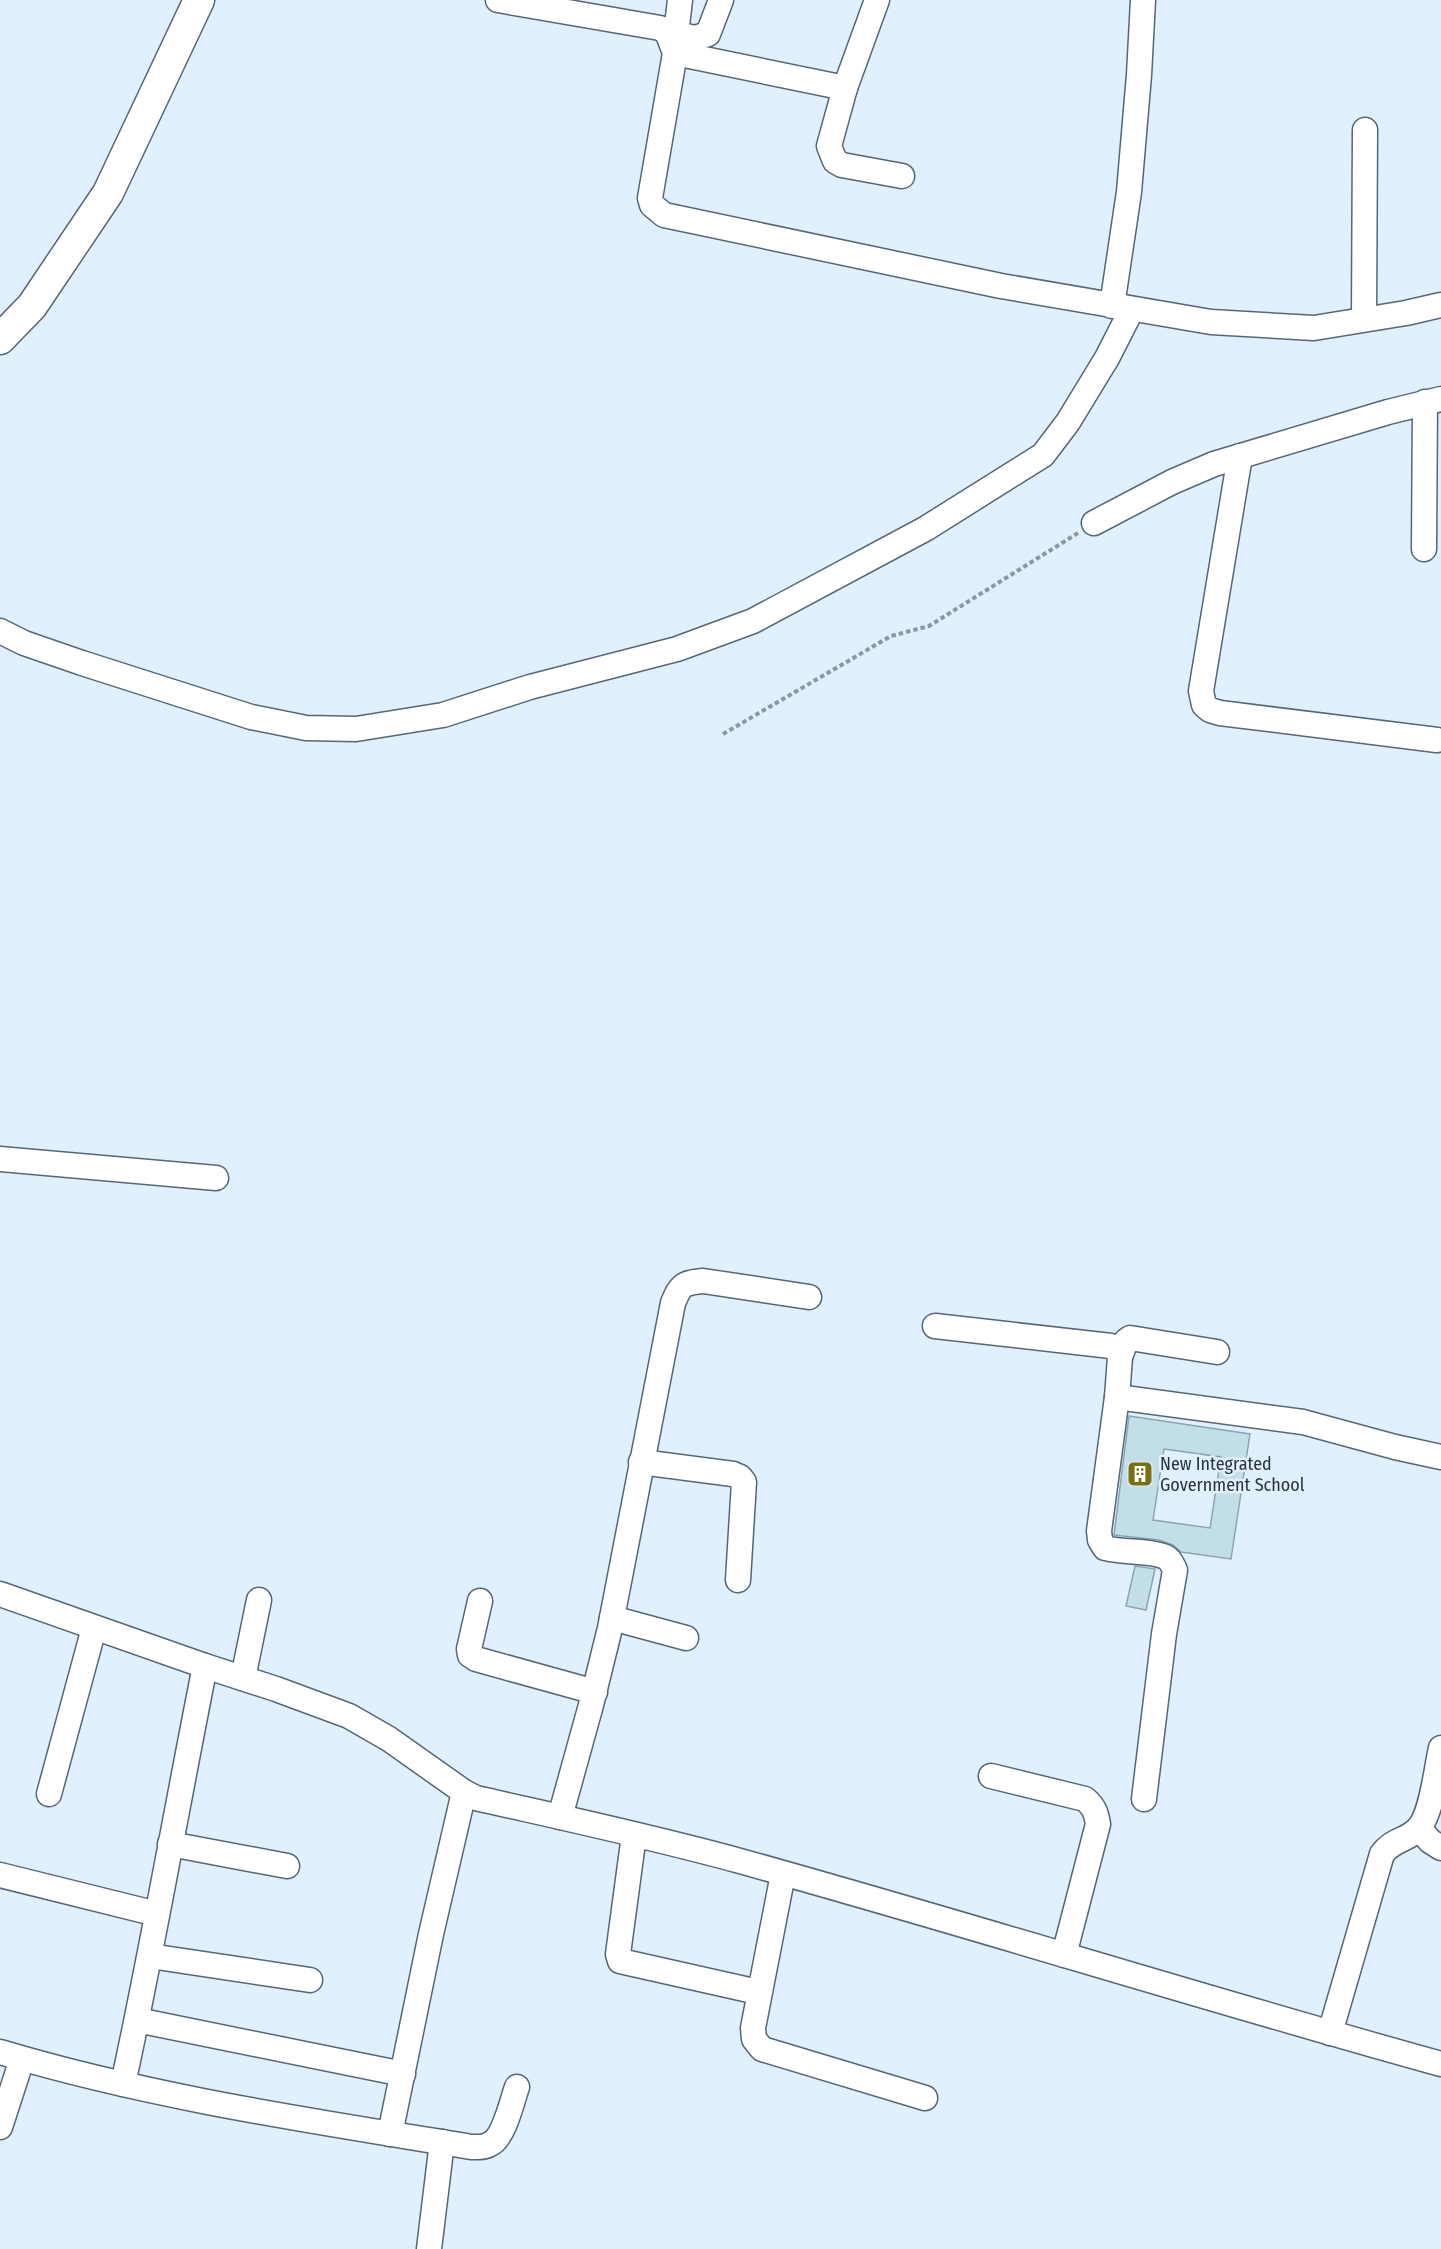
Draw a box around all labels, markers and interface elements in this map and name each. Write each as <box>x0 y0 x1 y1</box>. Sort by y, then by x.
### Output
place label: New Integrated Government School <box>1160 1453 1305 1496</box>
building icon: New Integrated Government School <box>1125 1459 1155 1489</box>

